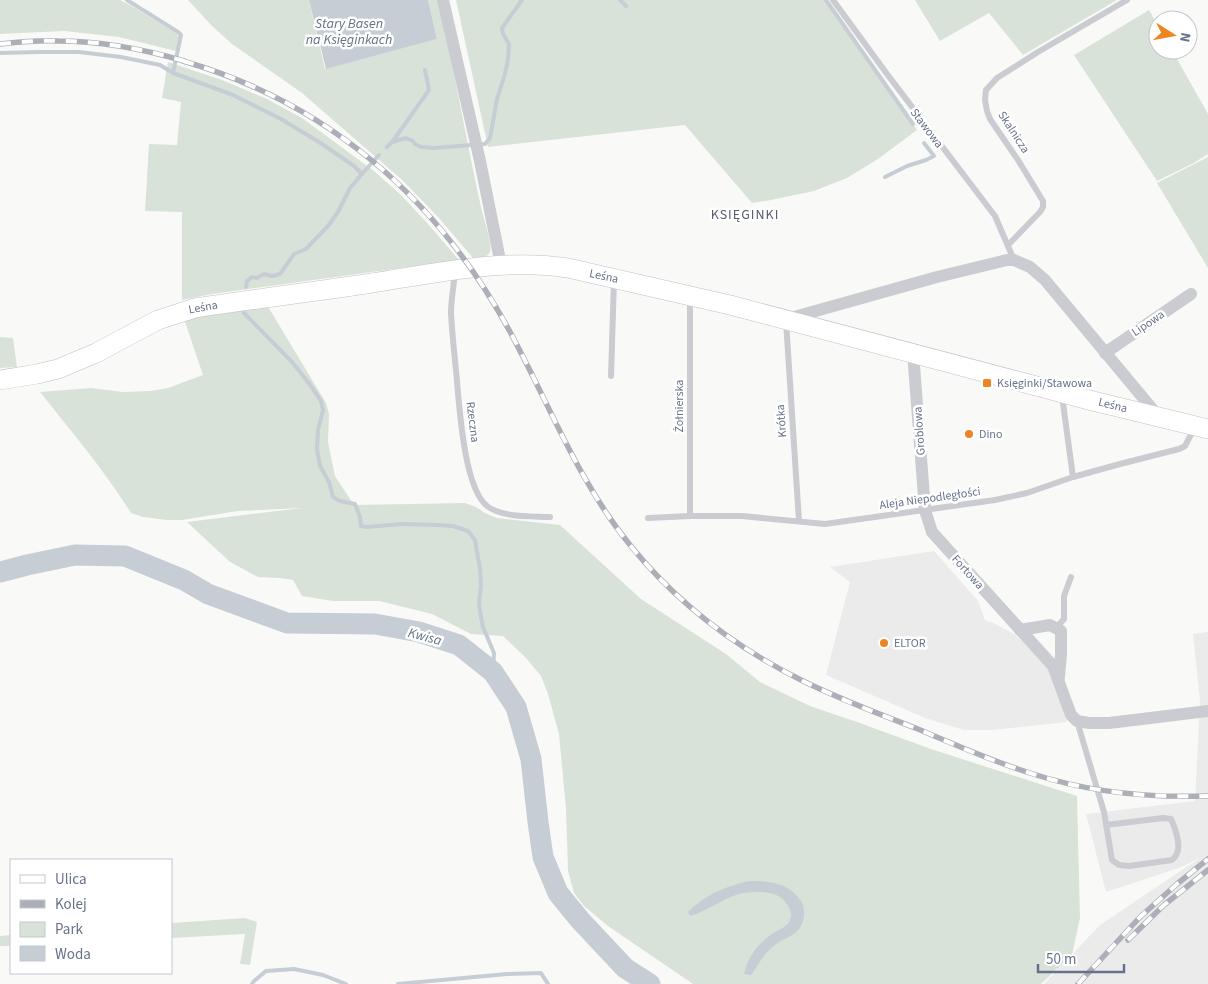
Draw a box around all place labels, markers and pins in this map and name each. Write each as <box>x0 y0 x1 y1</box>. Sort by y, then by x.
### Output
place label: Księginki/Stawowa <box>997 375 1092 392</box>
marker: Księginki/Stawowa <box>981 377 993 389</box>
place label: Dino <box>979 426 1002 443</box>
marker: Dino <box>963 428 975 440</box>
place label: ELTOR <box>894 635 926 652</box>
marker: ELTOR <box>878 637 890 649</box>

